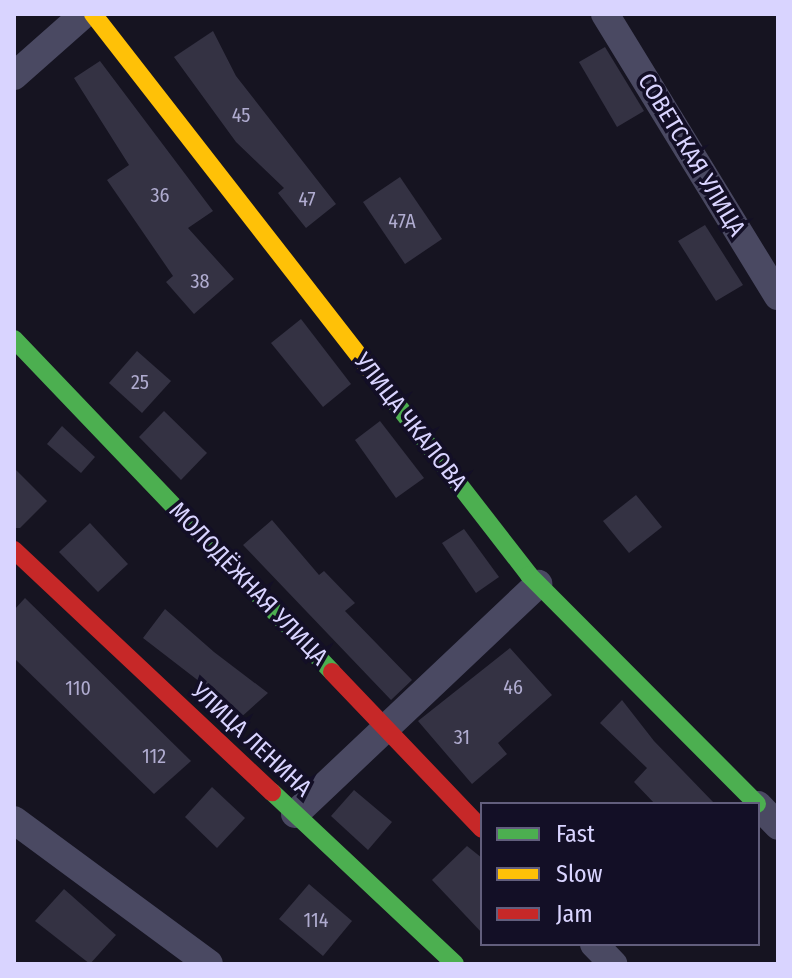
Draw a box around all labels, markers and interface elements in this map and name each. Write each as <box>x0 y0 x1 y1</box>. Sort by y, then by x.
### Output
street label: СОВЕТСКАЯ УЛИЦА <box>631 68 751 242</box>
house number: 45 <box>232 103 250 127</box>
house number: 36 <box>151 183 169 207</box>
house number: 47 <box>298 187 316 211</box>
house number: 47А <box>388 209 416 233</box>
house number: 38 <box>190 269 210 293</box>
street label: УЛИЦА ЧКАЛОВА <box>348 348 472 496</box>
house number: 25 <box>131 370 149 394</box>
street label: МОЛОДЁЖНАЯ УЛИЦА <box>163 496 333 672</box>
house number: 46 <box>503 675 523 699</box>
house number: 110 <box>65 676 91 700</box>
street label: УЛИЦА ЛЕНИНА <box>185 677 317 803</box>
house number: 31 <box>454 725 470 749</box>
house number: 112 <box>142 744 166 768</box>
legend <box>480 802 760 946</box>
text: Fast <box>556 820 595 848</box>
text: Slow <box>556 860 602 888</box>
text: Jam <box>556 900 593 928</box>
house number: 114 <box>304 908 328 932</box>

